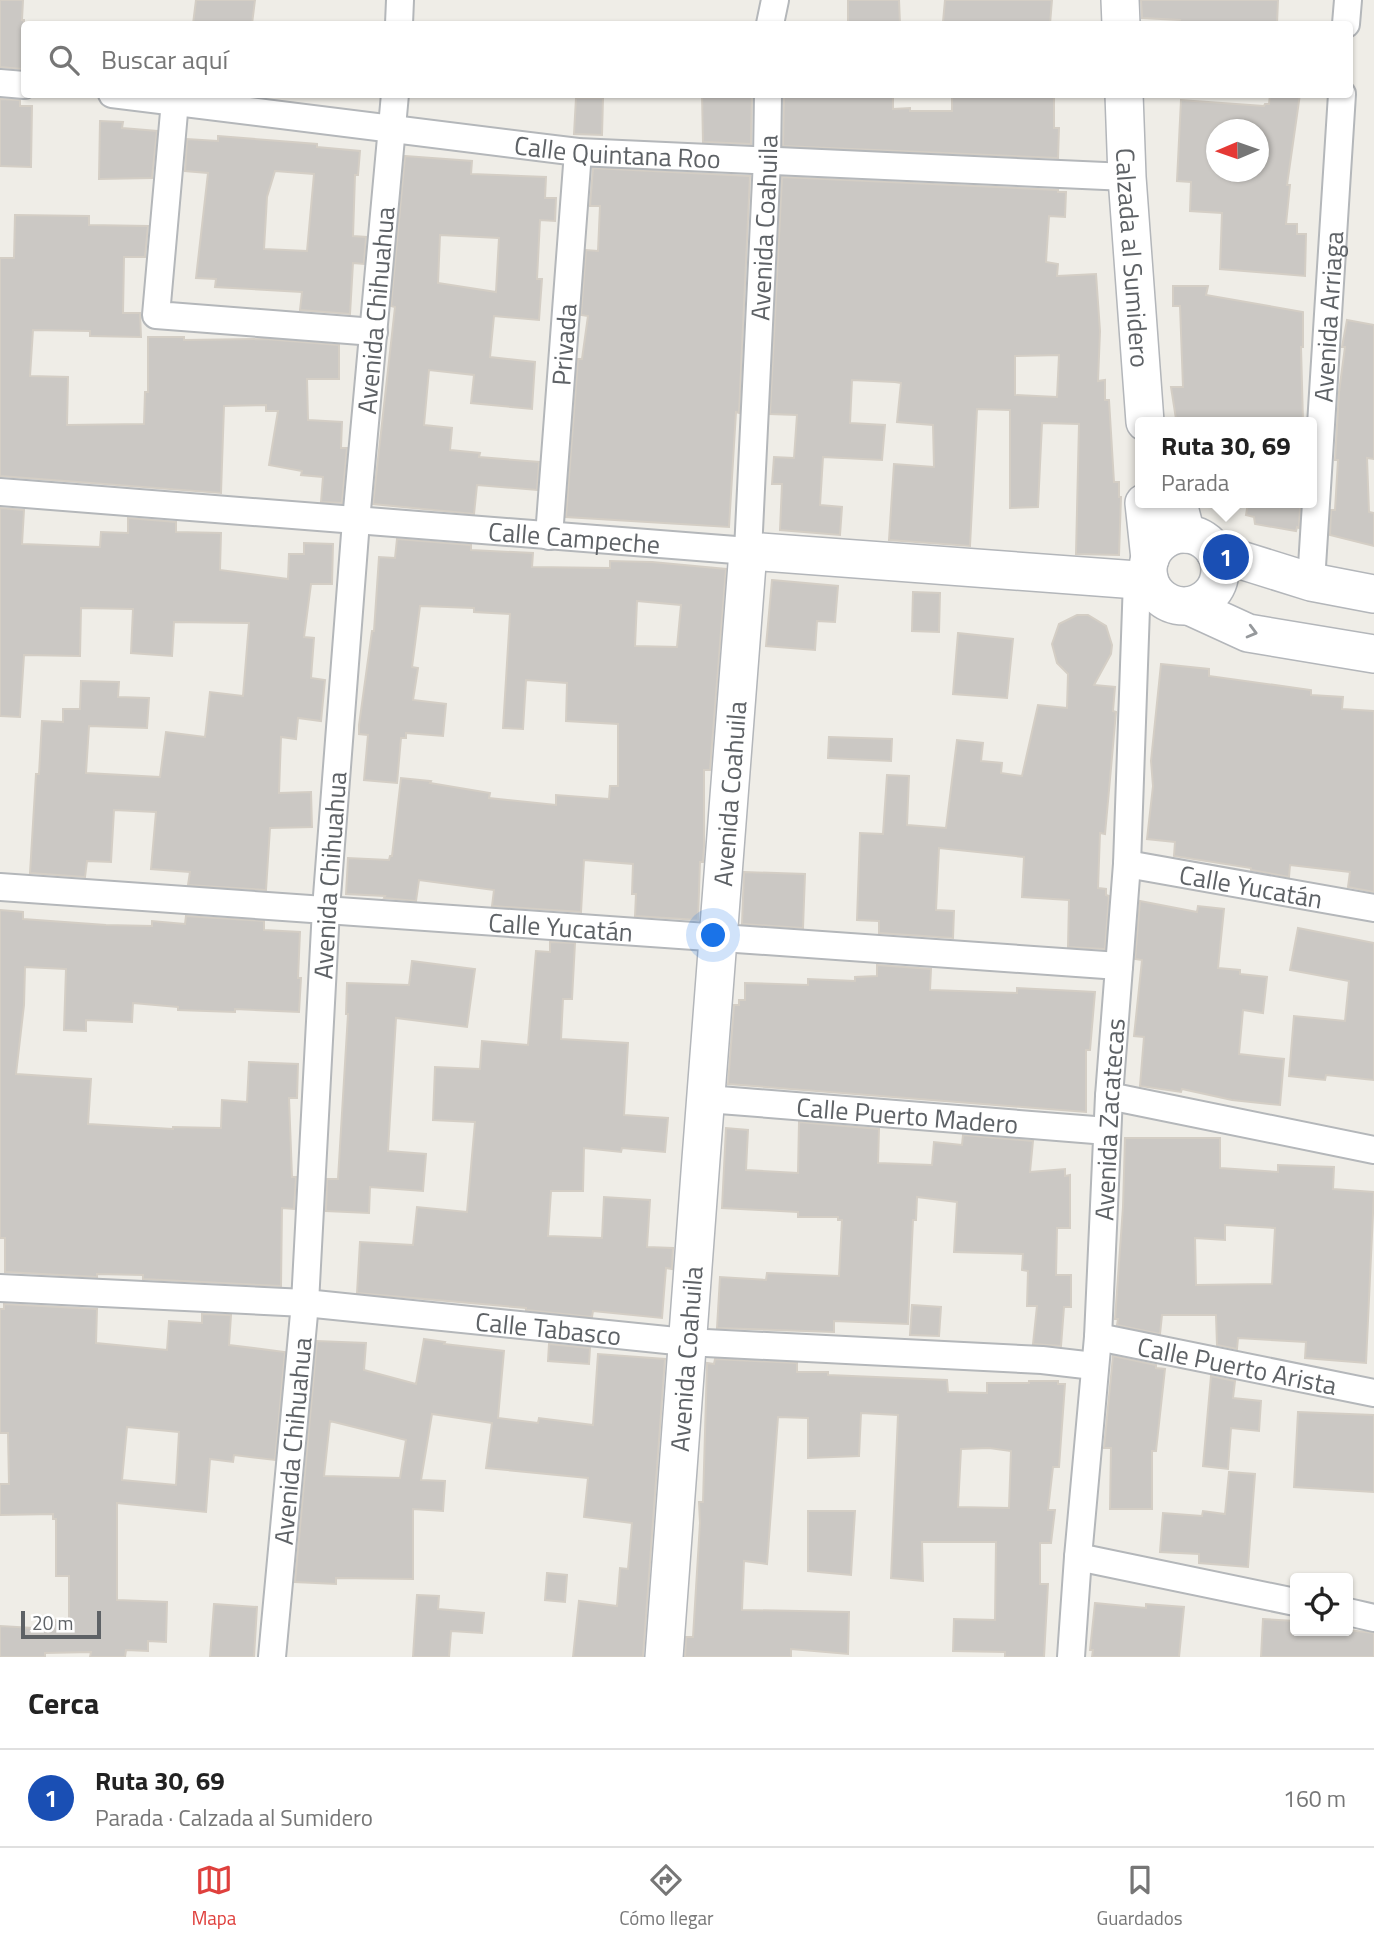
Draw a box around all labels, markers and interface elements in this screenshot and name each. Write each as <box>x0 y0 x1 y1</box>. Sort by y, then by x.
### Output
search box <box>21 21 1353 98</box>
text: Buscar aquí <box>101 40 228 79</box>
icon: search <box>45 41 83 79</box>
north arrow <box>1206 119 1269 182</box>
street label: Calle Quintana Roo <box>512 125 722 178</box>
street label: Avenida Coahuila <box>740 135 787 321</box>
street label: Calzada al Sumidero <box>1106 147 1160 369</box>
street label: Avenida Chihuahua <box>346 205 404 416</box>
street label: Avenida Arriaga <box>1303 230 1353 403</box>
street label: Privada <box>541 302 586 387</box>
popup <box>1135 417 1317 508</box>
text: Ruta 30, 69 <box>1161 426 1291 465</box>
text: Parada <box>1161 465 1229 500</box>
street label: Calle Campeche <box>487 511 662 564</box>
pin: 1 <box>1203 531 1249 583</box>
one-way arrow <box>1246 624 1258 639</box>
street label: Avenida Coahuila <box>703 699 756 888</box>
street label: Avenida Chihuahua <box>303 770 356 980</box>
street label: Calle Yucatán <box>1176 854 1326 918</box>
street label: Calle Yucatán <box>487 902 634 951</box>
your location <box>696 918 730 952</box>
street label: Avenida Zacatecas <box>1084 1017 1134 1222</box>
street label: Calle Puerto Madero <box>795 1087 1020 1143</box>
street label: Avenida Coahuila <box>659 1265 712 1453</box>
street label: Calle Tabasco <box>474 1301 623 1355</box>
street label: Calle Puerto Arista <box>1134 1326 1340 1404</box>
street label: Avenida Chihuahua <box>263 1336 321 1546</box>
map controls <box>1290 1573 1353 1636</box>
button: locate <box>1290 1573 1353 1636</box>
scale bar <box>21 1608 102 1640</box>
text: 20 m <box>32 1608 73 1637</box>
text: Cerca <box>28 1680 99 1726</box>
text: Ruta 30, 69 <box>95 1761 225 1800</box>
text: 1 <box>45 1781 57 1816</box>
text: 160 m <box>1283 1781 1346 1816</box>
text: Parada · Calzada al Sumidero <box>95 1800 373 1835</box>
tab: Mapa <box>191 1861 236 1932</box>
tab: Cómo llegar <box>619 1861 714 1932</box>
tab: Guardados <box>1096 1861 1183 1932</box>

